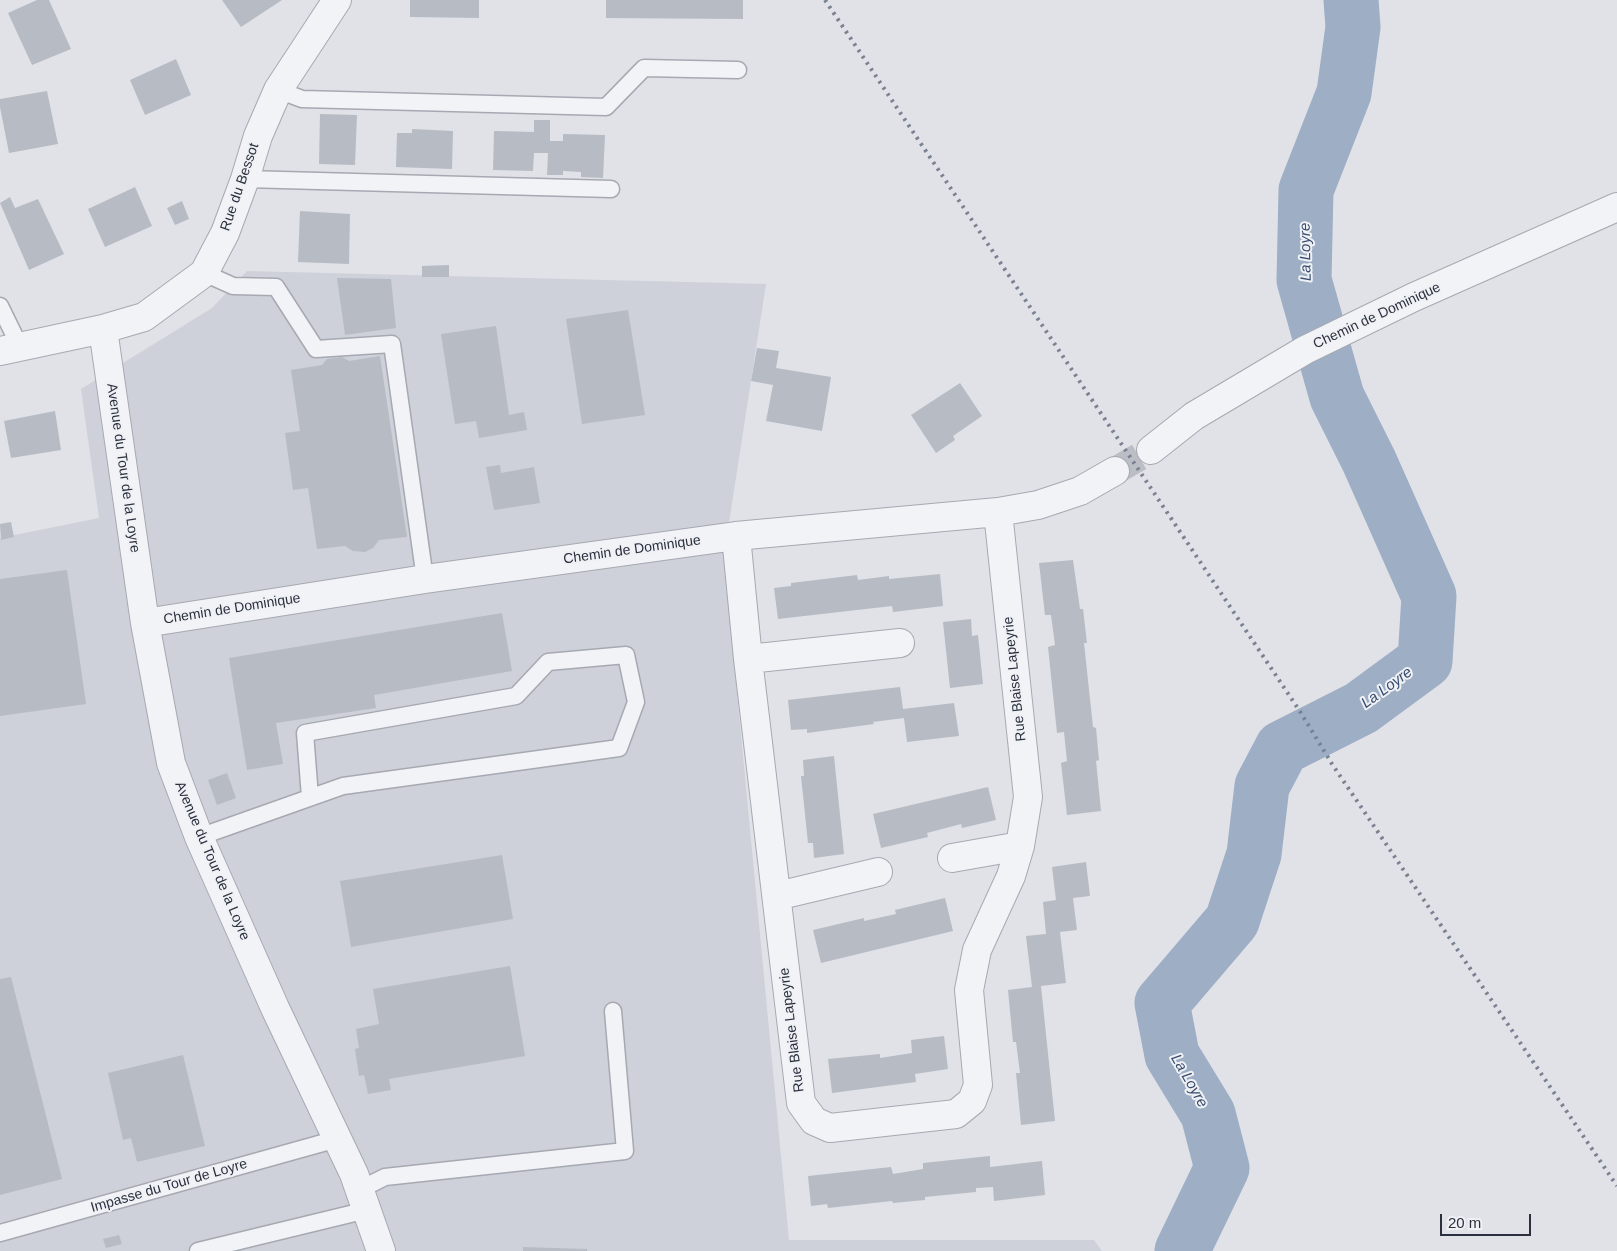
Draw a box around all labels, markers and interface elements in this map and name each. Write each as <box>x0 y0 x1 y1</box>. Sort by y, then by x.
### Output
street label: Rue du Bessot <box>217 141 263 233</box>
water label: La Loyre <box>1296 223 1316 281</box>
street label: Chemin de Dominique <box>1311 279 1443 353</box>
street label: Avenue du Tour de la Loyre <box>103 382 143 554</box>
street label: Chemin de Dominique <box>562 532 702 568</box>
street label: Chemin de Dominique <box>162 590 302 628</box>
street label: Rue Blaise Lapeyrie <box>1000 616 1030 742</box>
water label: La Loyre <box>1358 664 1416 712</box>
street label: Avenue du Tour de la Loyre <box>171 779 253 943</box>
street label: Rue Blaise Lapeyrie <box>776 967 808 1093</box>
water label: La Loyre <box>1167 1051 1211 1111</box>
street label: Impasse du Tour de Loyre <box>89 1156 249 1216</box>
scale bar <box>1442 1204 1533 1236</box>
text: 20 m <box>1448 1214 1481 1231</box>

